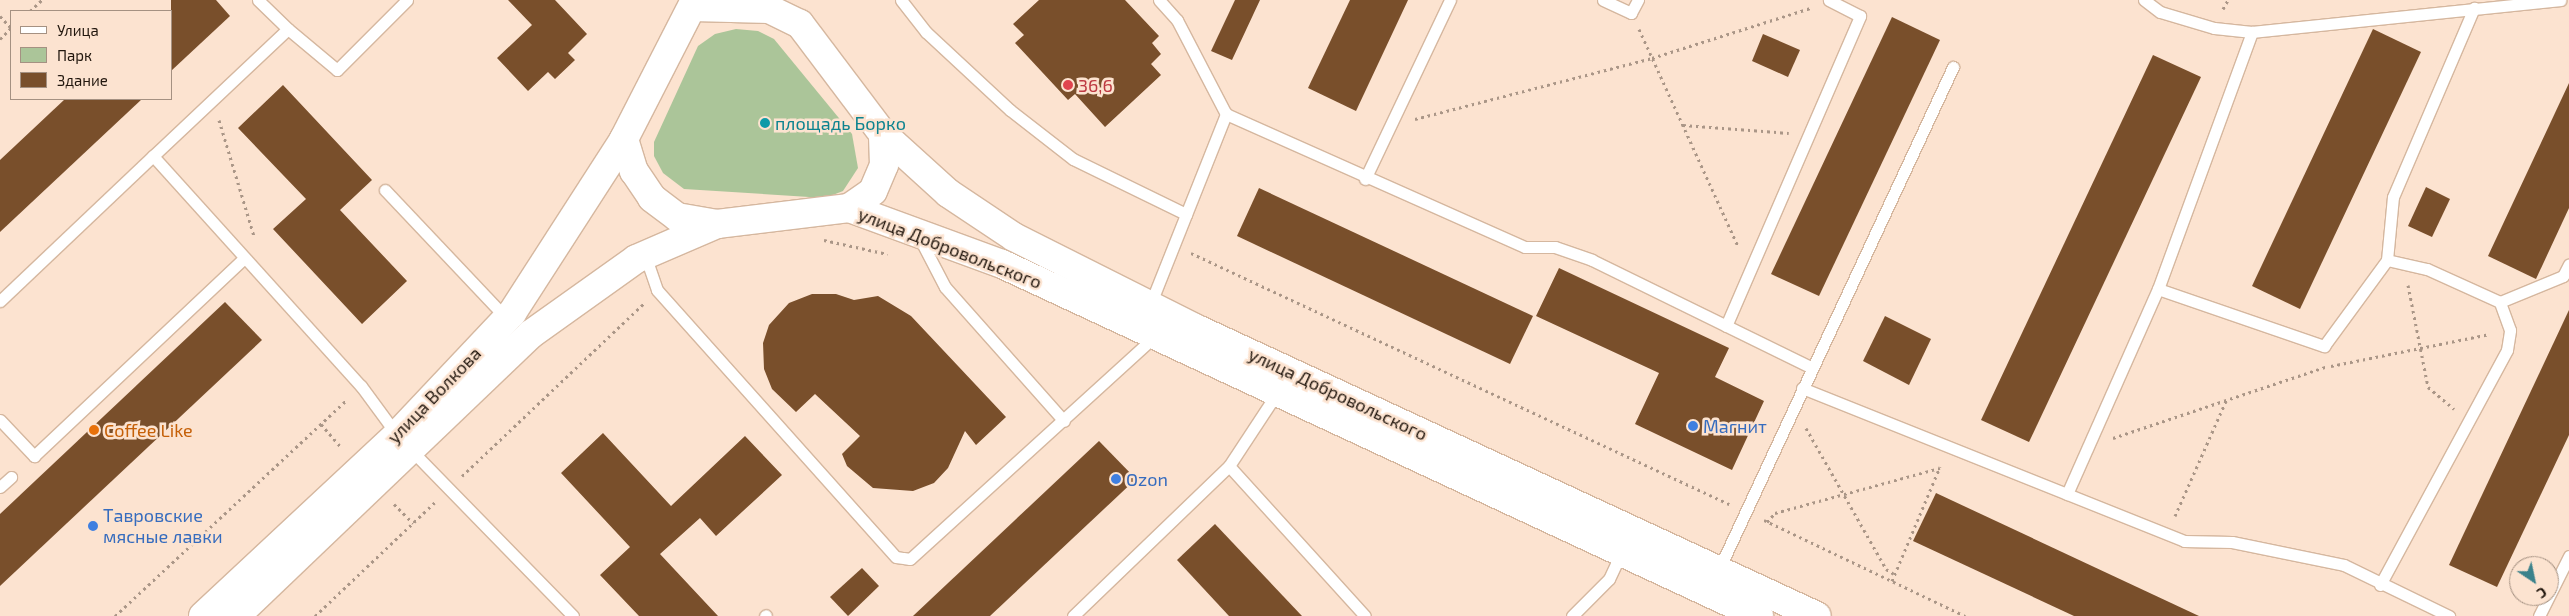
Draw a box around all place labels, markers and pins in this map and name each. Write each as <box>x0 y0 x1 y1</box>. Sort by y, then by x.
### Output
place label: 36,6 <box>1078 74 1113 96</box>
marker: 36,6 <box>1062 79 1074 91</box>
place label: площадь Борко <box>775 112 906 134</box>
marker: площадь Борко <box>759 117 771 129</box>
place label: Магнит <box>1703 415 1767 437</box>
place label: Coffee Like <box>104 419 193 441</box>
marker: Магнит <box>1687 420 1699 432</box>
marker: Coffee Like <box>88 424 100 436</box>
place label: Ozon <box>1126 468 1168 490</box>
marker: Ozon <box>1110 473 1122 485</box>
place label: Тавровские мясные лавки <box>103 505 223 548</box>
marker: Тавровские мясные лавки <box>87 520 99 532</box>

